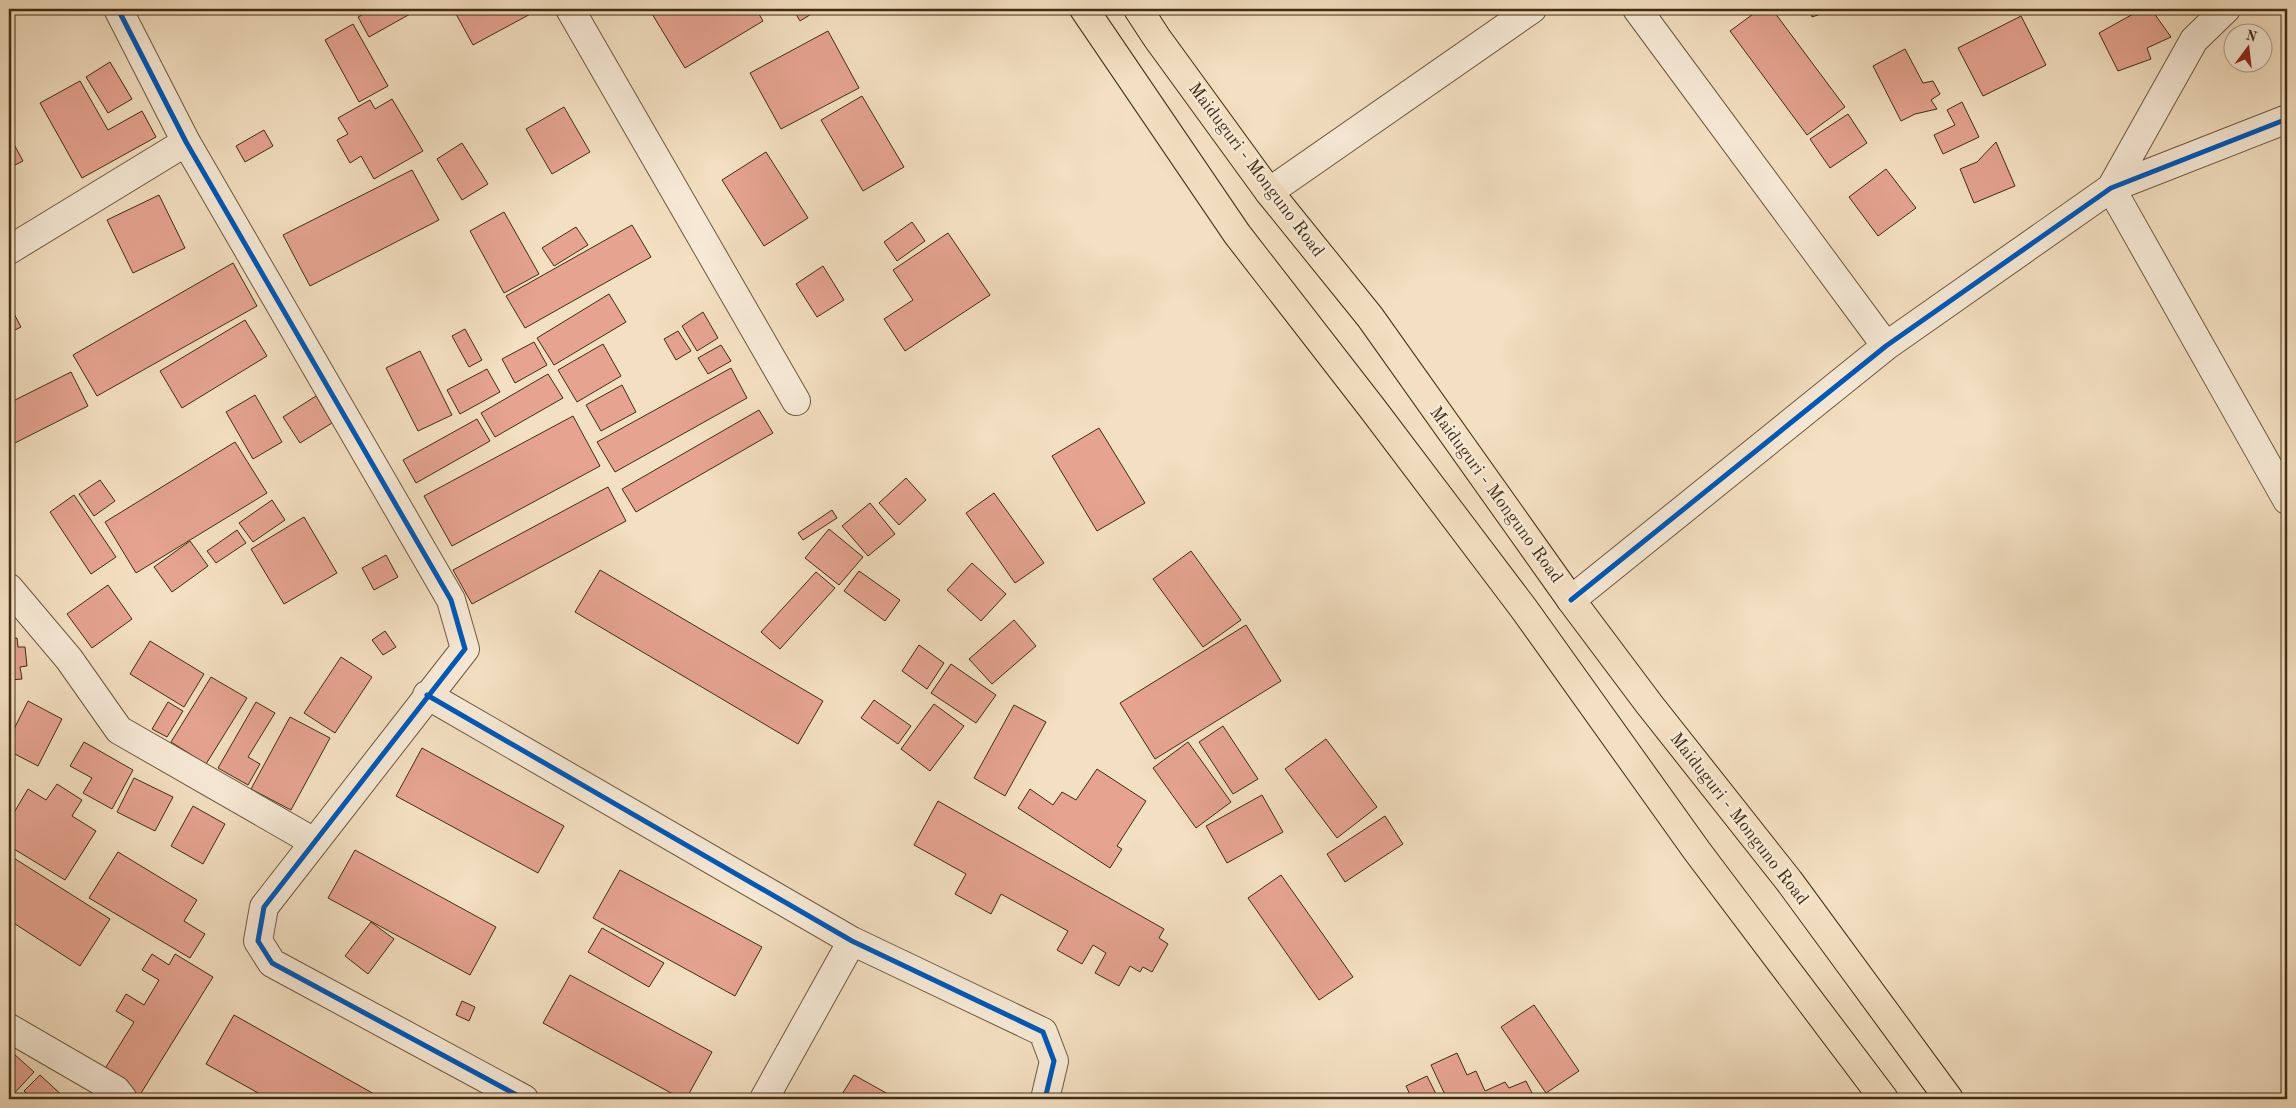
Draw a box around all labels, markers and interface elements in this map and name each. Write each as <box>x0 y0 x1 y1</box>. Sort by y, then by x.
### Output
north arrow <box>2224 22 2274 72</box>
text: N <box>2244 28 2258 45</box>
street label: Maiduguri - Monguno Road <box>1185 80 1327 260</box>
street label: Maiduguri - Monguno Road <box>1426 404 1566 586</box>
street label: Maiduguri - Monguno Road <box>1666 730 1812 908</box>

